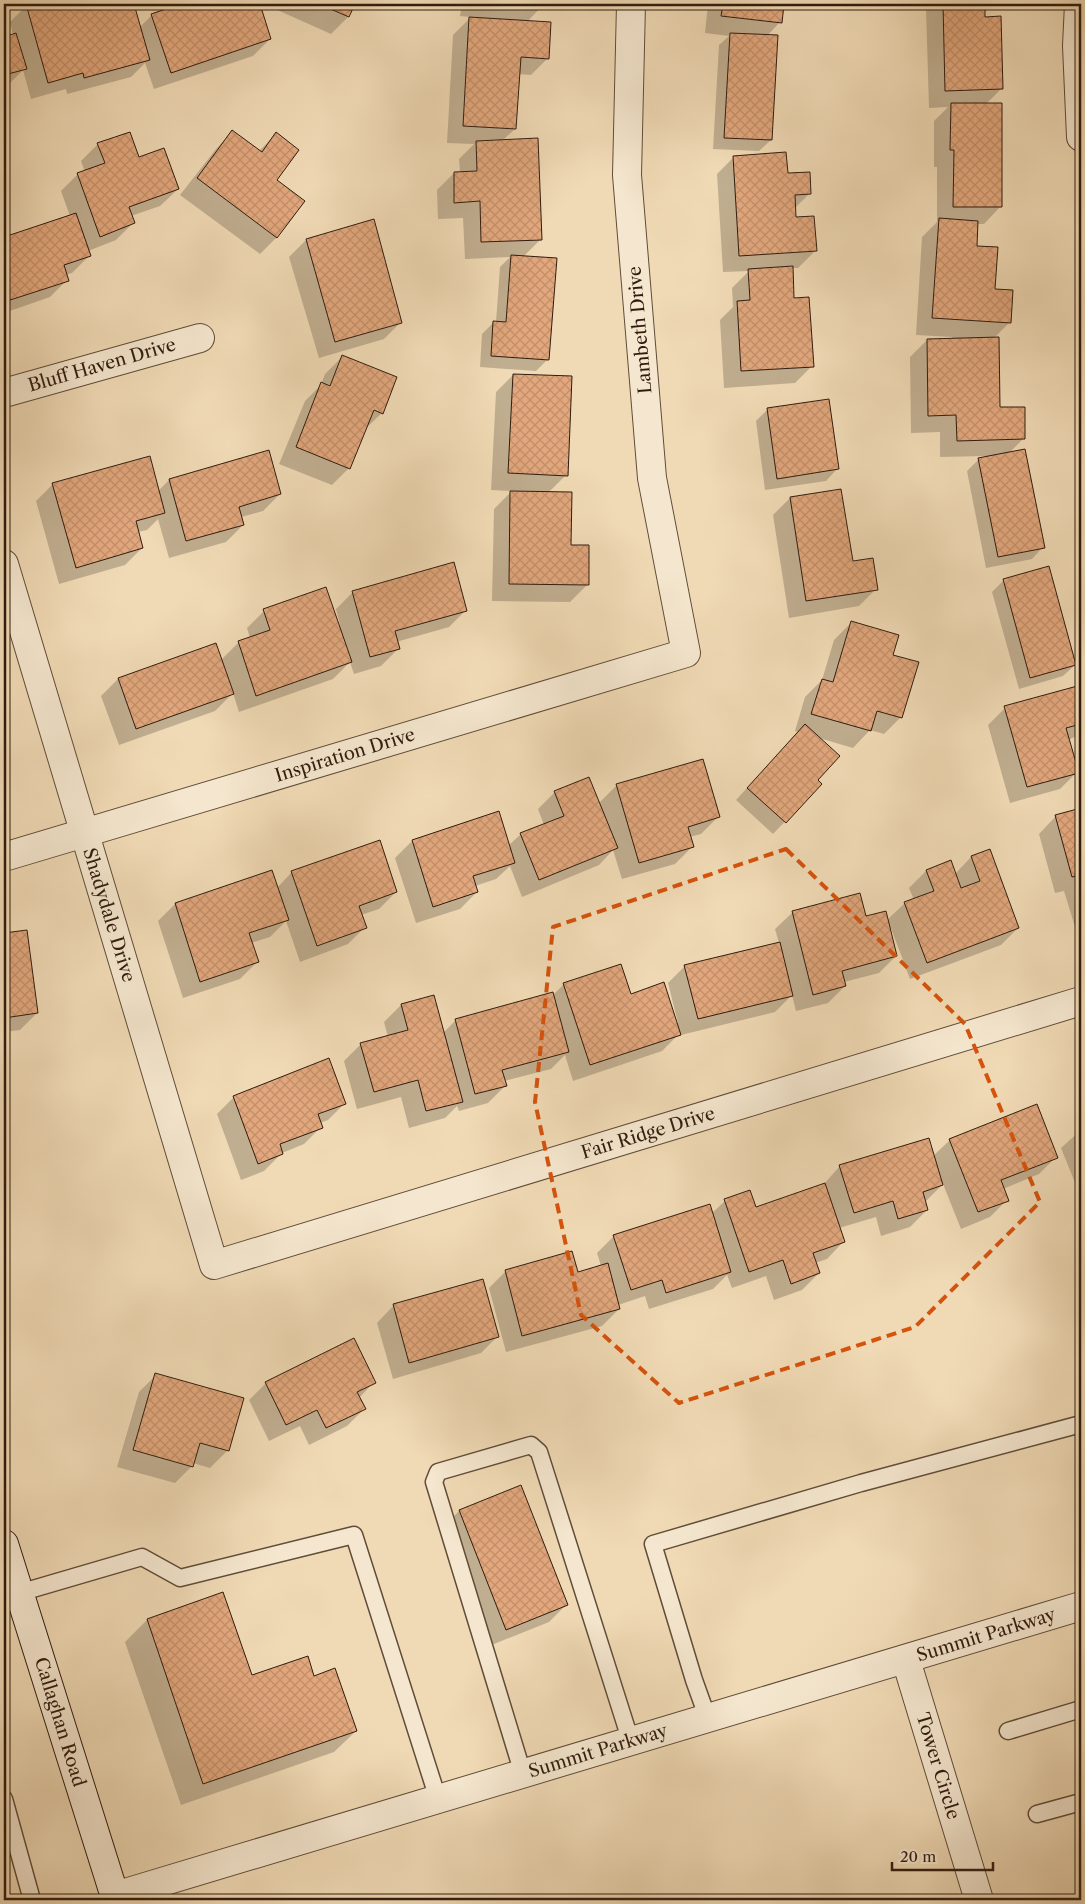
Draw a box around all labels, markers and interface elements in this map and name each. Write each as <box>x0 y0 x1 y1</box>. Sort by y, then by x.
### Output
street label: Lambeth Drive <box>623 265 657 395</box>
street label: Bluff Haven Drive <box>26 333 178 397</box>
street label: Inspiration Drive <box>272 723 418 787</box>
street label: Shadydale Drive <box>78 845 140 985</box>
street label: Fair Ridge Drive <box>578 1102 718 1164</box>
street label: Summit Parkway <box>914 1603 1059 1667</box>
street label: Callaghan Road <box>30 1655 90 1790</box>
street label: Tower Circle <box>911 1710 965 1822</box>
street label: Summit Parkway <box>526 1719 671 1783</box>
scale bar <box>892 1839 994 1871</box>
text: 20 m <box>900 1847 936 1866</box>

